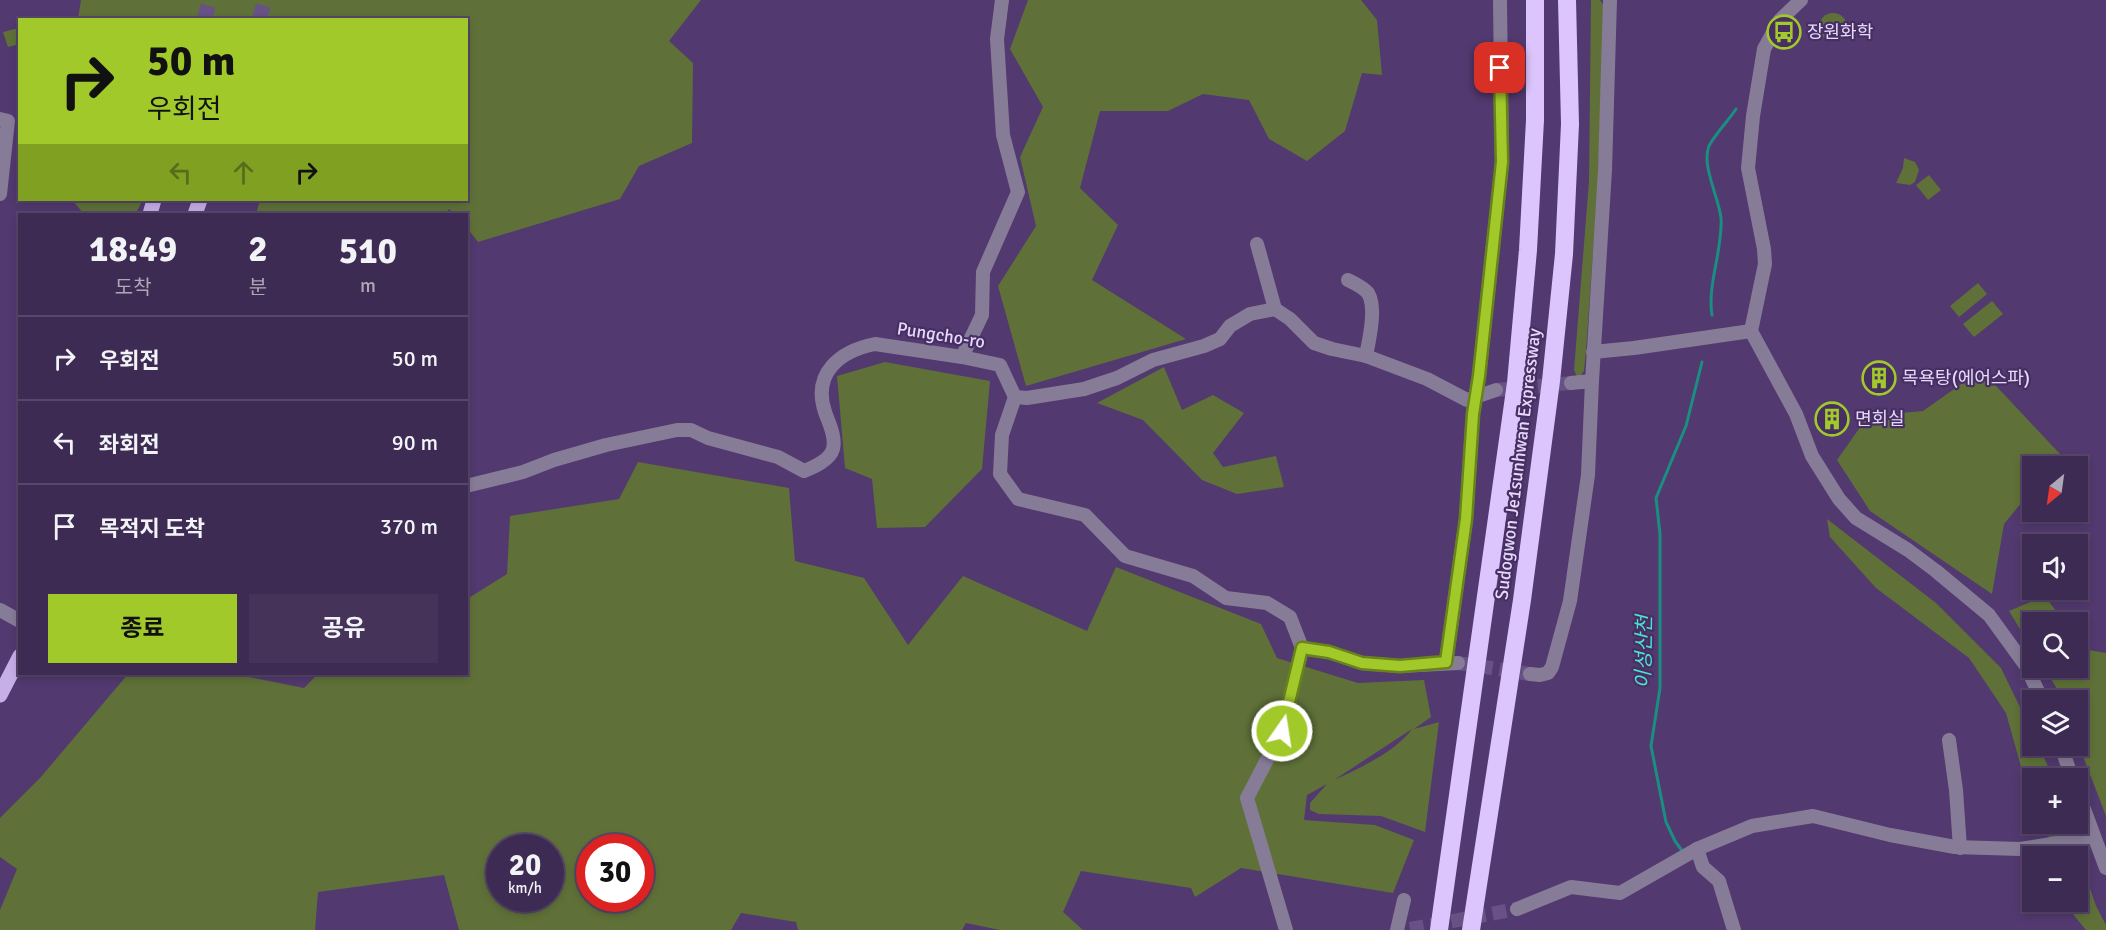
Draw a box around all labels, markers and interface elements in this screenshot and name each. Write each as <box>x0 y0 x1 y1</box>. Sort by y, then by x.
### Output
bus stop icon: 장원화학 <box>1766 14 1802 50</box>
place label: 장원화학 <box>1807 21 1873 43</box>
text: 50 m <box>147 36 236 87</box>
icon: right <box>48 42 126 120</box>
pin <box>1474 42 1525 93</box>
icon: arrive <box>1483 51 1516 84</box>
text: 우회전 <box>147 93 222 126</box>
icon: left <box>164 156 197 189</box>
icon: ahead <box>227 156 260 189</box>
icon: right <box>290 156 323 189</box>
text: 18:49 <box>89 227 177 272</box>
text: 2 <box>248 227 268 272</box>
text: 510 <box>339 229 397 274</box>
text: m <box>360 273 376 298</box>
text: 도착 <box>115 275 152 300</box>
text: 분 <box>249 275 267 300</box>
street label: Pungcho-ro <box>895 317 987 353</box>
street label: Sudogwon Je1sunhwan Expressway <box>1490 327 1546 601</box>
icon: right <box>48 342 81 375</box>
text: 50 m <box>392 345 438 372</box>
text: 우회전 <box>99 347 160 374</box>
building icon: 목욕탕(에어스파) <box>1861 360 1897 396</box>
place label: 목욕탕(에어스파) <box>1902 367 2030 389</box>
building icon: 면회실 <box>1814 401 1850 437</box>
place label: 면회실 <box>1855 408 1905 430</box>
icon: left <box>48 426 81 459</box>
text: 90 m <box>392 429 438 456</box>
text: 좌회전 <box>99 431 160 458</box>
north arrow <box>2022 456 2088 522</box>
map controls <box>2022 456 2088 912</box>
icon: arrive <box>48 510 81 543</box>
text: 370 m <box>380 513 438 540</box>
text: 목적지 도착 <box>99 515 205 542</box>
button: sound <box>2022 534 2088 600</box>
button: 종료 <box>48 594 237 663</box>
button: 공유 <box>249 594 438 663</box>
water label: 이성산천 <box>1631 612 1657 689</box>
button: search <box>2022 612 2088 678</box>
button: layers <box>2022 690 2088 756</box>
position arrow <box>1250 699 1314 763</box>
button: + <box>2022 768 2088 834</box>
speed limit sign: 30 <box>576 834 654 912</box>
button: − <box>2022 846 2088 912</box>
text: 20 <box>509 847 541 884</box>
text: km/h <box>508 879 542 897</box>

